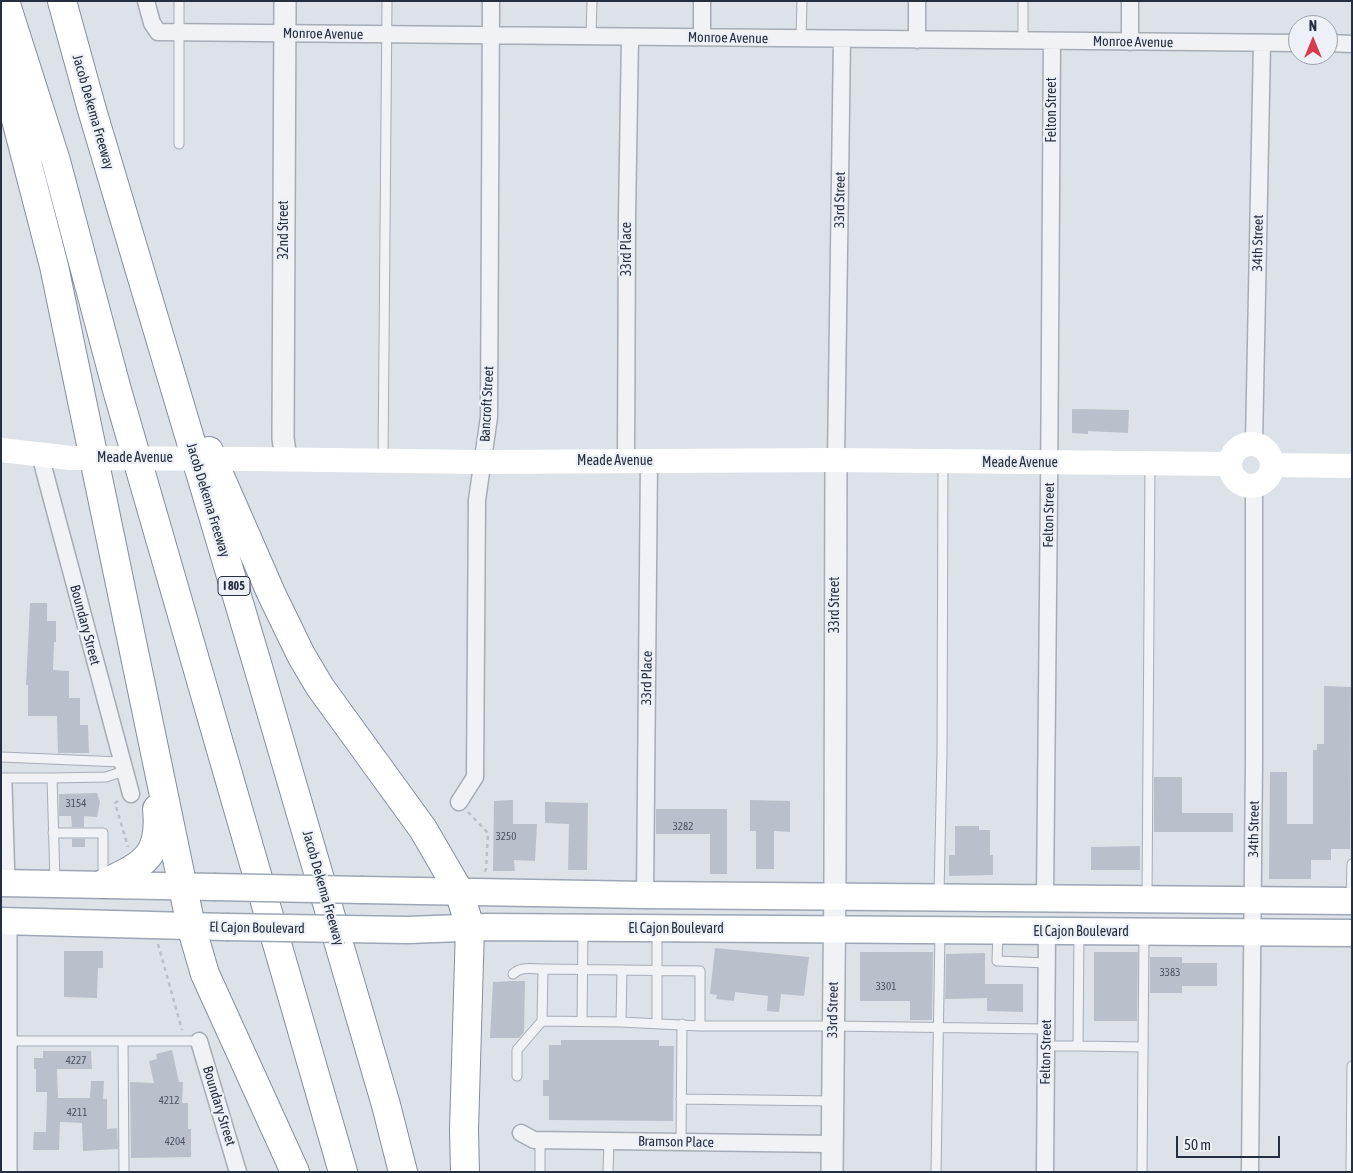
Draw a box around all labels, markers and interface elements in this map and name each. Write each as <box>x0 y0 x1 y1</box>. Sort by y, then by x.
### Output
north arrow <box>1288 15 1338 65</box>
text: N <box>1309 18 1317 34</box>
street label: Monroe Avenue <box>283 25 363 43</box>
street label: Monroe Avenue <box>688 29 768 47</box>
street label: Monroe Avenue <box>1093 33 1173 51</box>
street label: Jacob Dekema Freeway <box>69 53 117 171</box>
street label: Felton Street <box>1044 77 1060 143</box>
street label: 33rd Street <box>831 172 849 228</box>
street label: 32nd Street <box>276 200 292 260</box>
street label: 34th Street <box>1249 215 1267 271</box>
street label: 33rd Place <box>619 222 635 276</box>
street label: Bancroft Street <box>477 365 497 443</box>
street label: Jacob Dekema Freeway <box>183 441 233 559</box>
street label: Meade Avenue <box>97 450 173 466</box>
street label: Meade Avenue <box>577 453 653 469</box>
street label: Meade Avenue <box>982 455 1058 471</box>
street label: Felton Street <box>1040 482 1058 548</box>
road number: I 805 <box>218 576 250 596</box>
street label: 33rd Street <box>827 577 843 633</box>
street label: Boundary Street <box>66 583 104 667</box>
street label: 33rd Place <box>638 651 656 705</box>
house number: 3154 <box>66 797 86 811</box>
street label: 34th Street <box>1245 801 1263 857</box>
house number: 3282 <box>673 820 693 834</box>
street label: Jacob Dekema Freeway <box>299 829 347 947</box>
house number: 3250 <box>496 830 516 844</box>
street label: El Cajon Boulevard <box>209 919 305 937</box>
street label: El Cajon Boulevard <box>628 921 724 937</box>
street label: El Cajon Boulevard <box>1033 924 1129 940</box>
house number: 3383 <box>1160 966 1180 980</box>
house number: 3301 <box>876 980 896 994</box>
street label: 33rd Street <box>824 982 842 1038</box>
street label: Felton Street <box>1037 1019 1055 1085</box>
house number: 4227 <box>66 1054 86 1068</box>
street label: Boundary Street <box>199 1064 239 1148</box>
house number: 4212 <box>159 1094 179 1108</box>
house number: 4211 <box>67 1106 87 1120</box>
scale bar <box>1178 1126 1282 1158</box>
street label: Bramson Place <box>638 1133 714 1151</box>
house number: 4204 <box>165 1135 185 1149</box>
text: 50 m <box>1184 1136 1211 1153</box>

